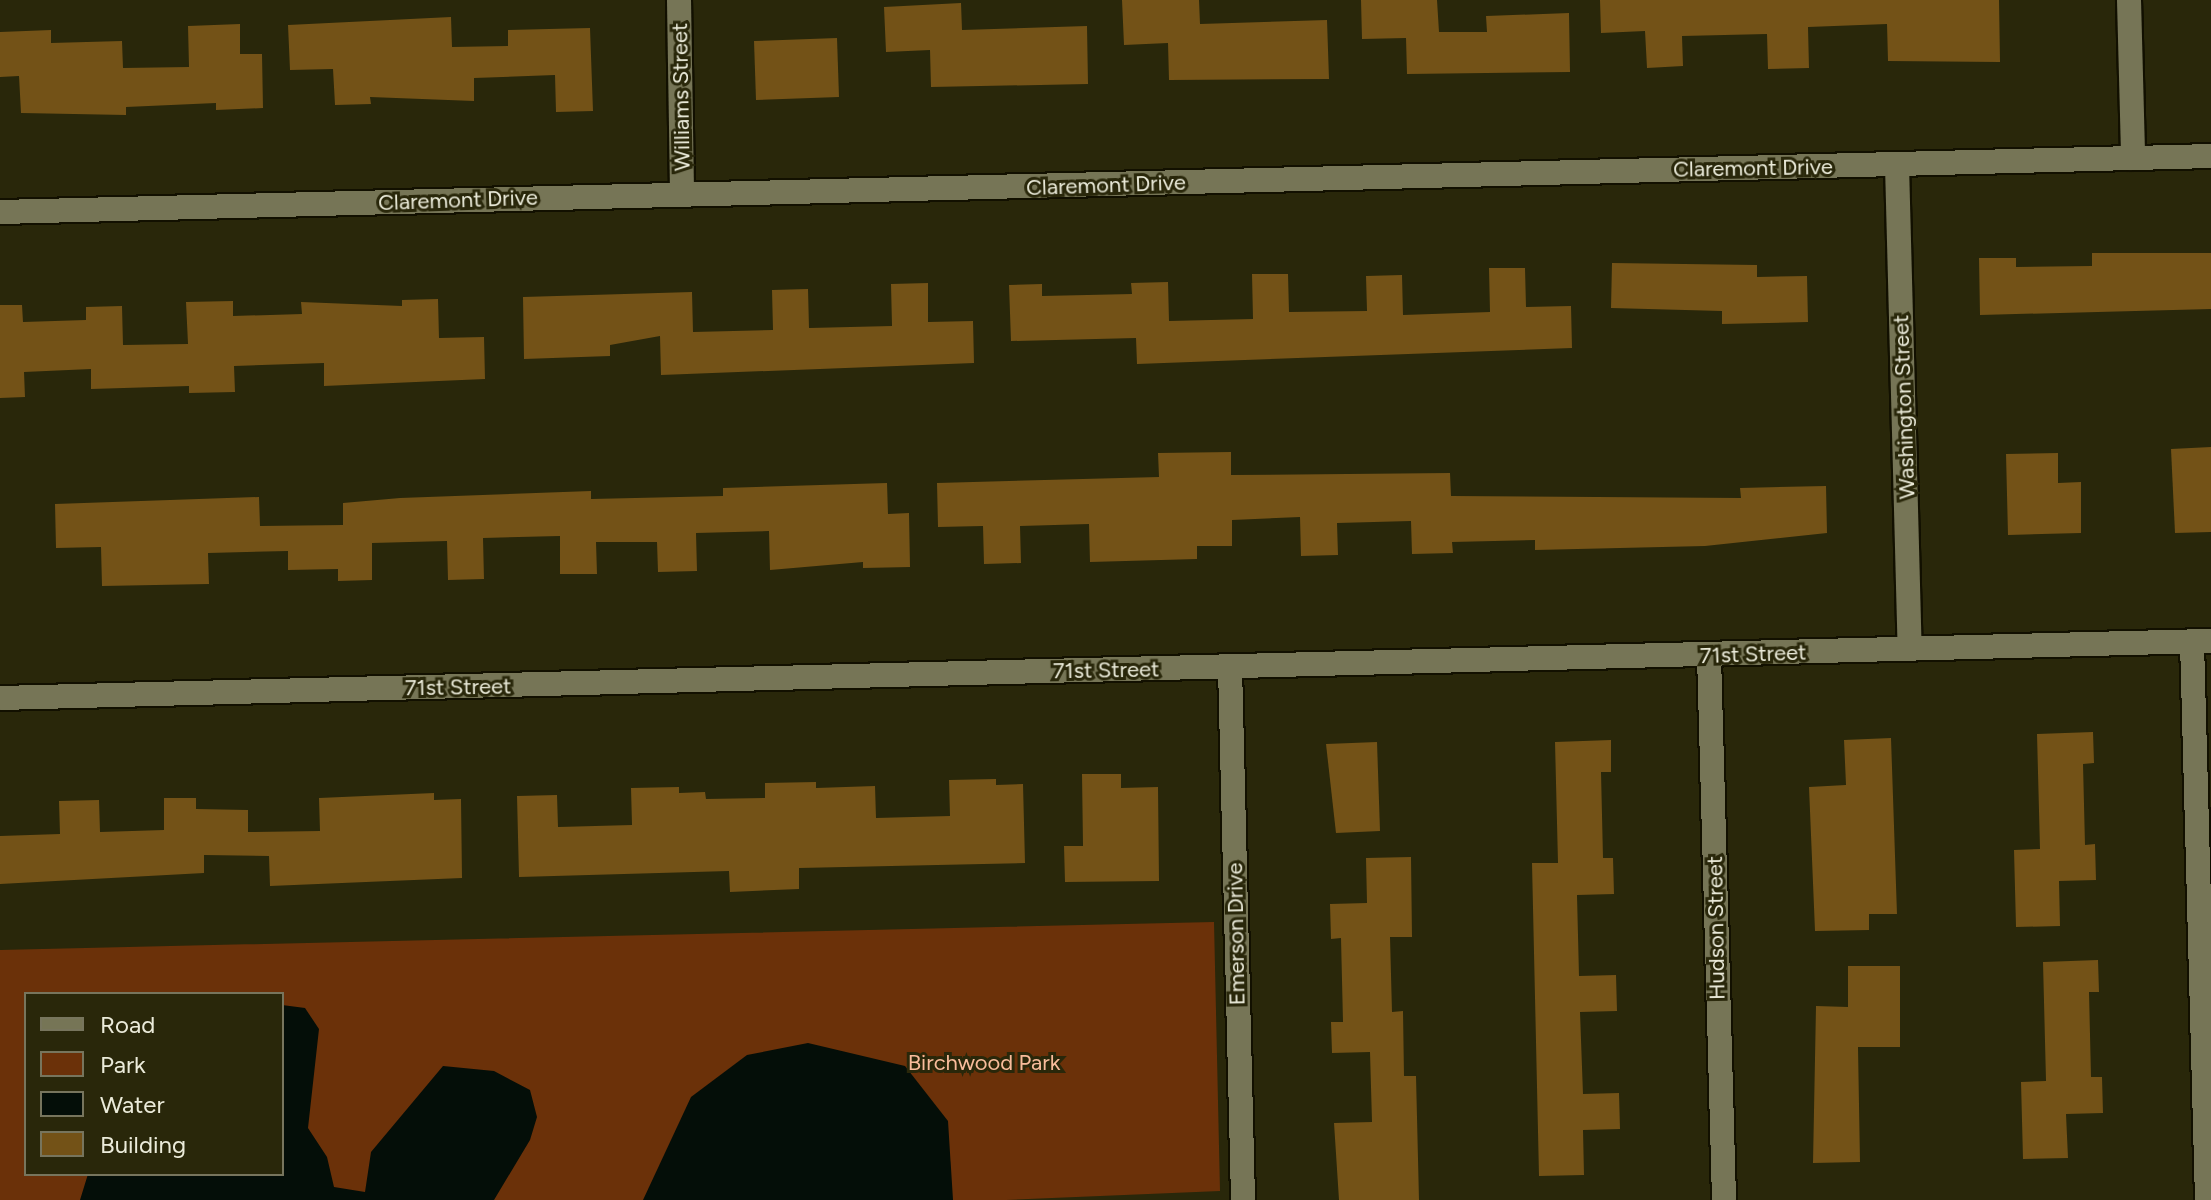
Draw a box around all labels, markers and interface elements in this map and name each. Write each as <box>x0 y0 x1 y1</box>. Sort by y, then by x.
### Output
street label: Williams Street <box>667 23 695 171</box>
street label: Claremont Drive <box>1673 153 1833 183</box>
street label: Claremont Drive <box>1026 169 1186 201</box>
street label: Claremont Drive <box>378 184 538 216</box>
street label: Washington Street <box>1888 314 1920 500</box>
street label: 71st Street <box>1699 639 1807 669</box>
street label: 71st Street <box>1053 656 1159 684</box>
street label: 71st Street <box>405 673 511 701</box>
street label: Hudson Street <box>1702 856 1730 1000</box>
street label: Emerson Drive <box>1222 862 1250 1006</box>
legend <box>24 992 284 1176</box>
text: Road <box>100 1010 155 1039</box>
text: Park <box>100 1050 146 1079</box>
park label: Birchwood Park <box>908 1050 1060 1076</box>
text: Water <box>100 1090 165 1119</box>
text: Building <box>100 1130 186 1159</box>

